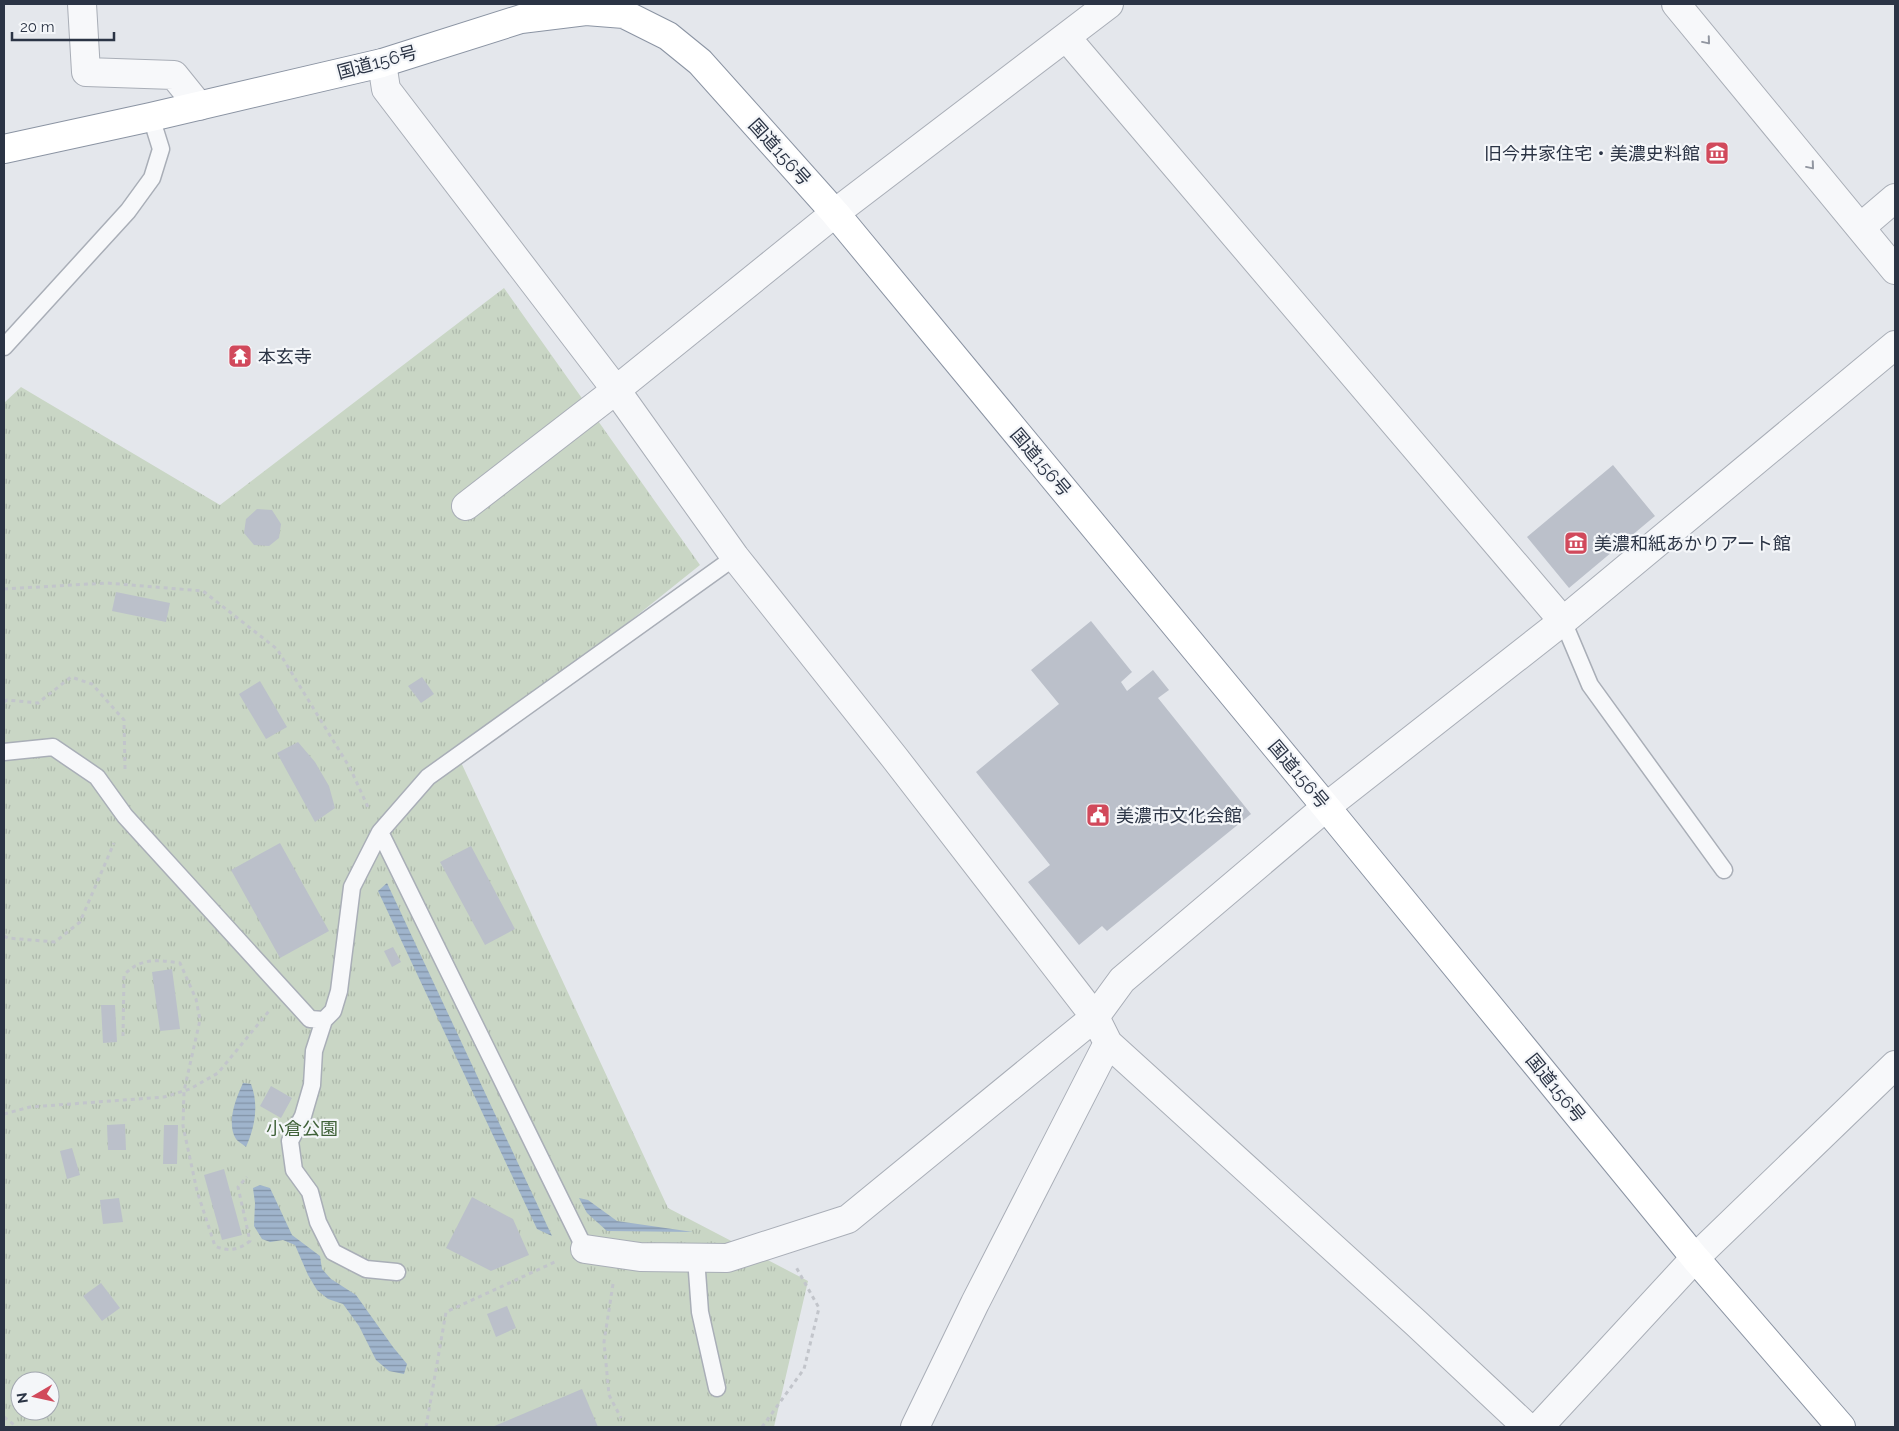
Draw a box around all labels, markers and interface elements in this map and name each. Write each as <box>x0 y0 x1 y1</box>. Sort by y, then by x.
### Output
scale bar <box>12 10 115 42</box>
text: 20 m <box>20 18 55 36</box>
one-way arrow <box>1702 36 1711 45</box>
street label: 国道156号 <box>334 41 420 83</box>
street label: 国道156号 <box>745 114 815 190</box>
museum icon: 旧今井家住宅・美濃史料館 <box>1704 140 1730 166</box>
place label: 旧今井家住宅・美濃史料館 <box>1484 143 1700 164</box>
one-way arrow <box>1805 161 1814 170</box>
temple icon: 本玄寺 <box>227 343 253 369</box>
place label: 本玄寺 <box>258 346 312 367</box>
street label: 国道156号 <box>1006 424 1076 500</box>
museum icon: 美濃和紙あかりアート館 <box>1563 530 1589 556</box>
place label: 美濃和紙あかりアート館 <box>1594 533 1791 554</box>
street label: 国道156号 <box>1264 736 1334 812</box>
public building icon: 美濃市文化会館 <box>1085 802 1111 828</box>
place label: 美濃市文化会館 <box>1116 805 1242 826</box>
street label: 国道156号 <box>1522 1049 1590 1127</box>
park label: 小倉公園 <box>266 1118 338 1139</box>
north arrow <box>10 1371 60 1421</box>
text: N <box>13 1392 31 1405</box>

